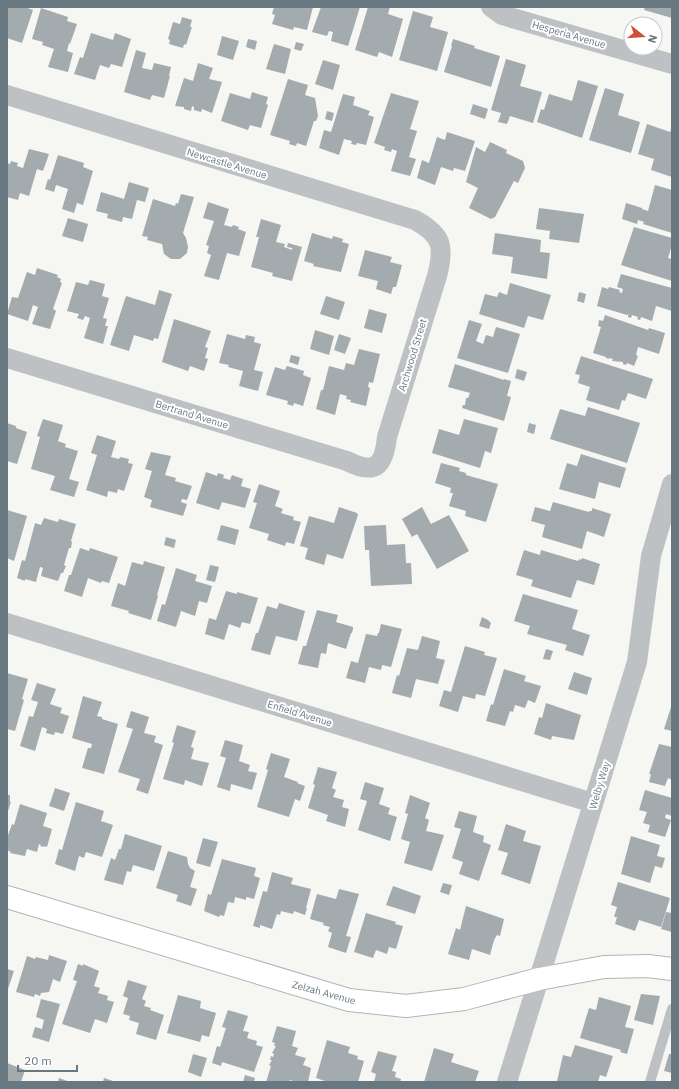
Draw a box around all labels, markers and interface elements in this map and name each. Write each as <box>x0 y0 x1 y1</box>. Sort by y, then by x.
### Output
north arrow <box>623 16 663 56</box>
street label: Hesperia Avenue <box>531 18 608 51</box>
text: N <box>645 33 660 45</box>
street label: Newcastle Avenue <box>185 145 269 182</box>
street label: Archwood Street <box>395 317 430 393</box>
street label: Bertrand Avenue <box>154 397 230 432</box>
street label: Enfield Avenue <box>266 697 334 730</box>
street label: Welby Way <box>586 760 613 811</box>
street label: Zelzah Avenue <box>291 978 358 1007</box>
scale bar <box>18 1047 77 1073</box>
text: 20 m <box>24 1053 52 1068</box>

